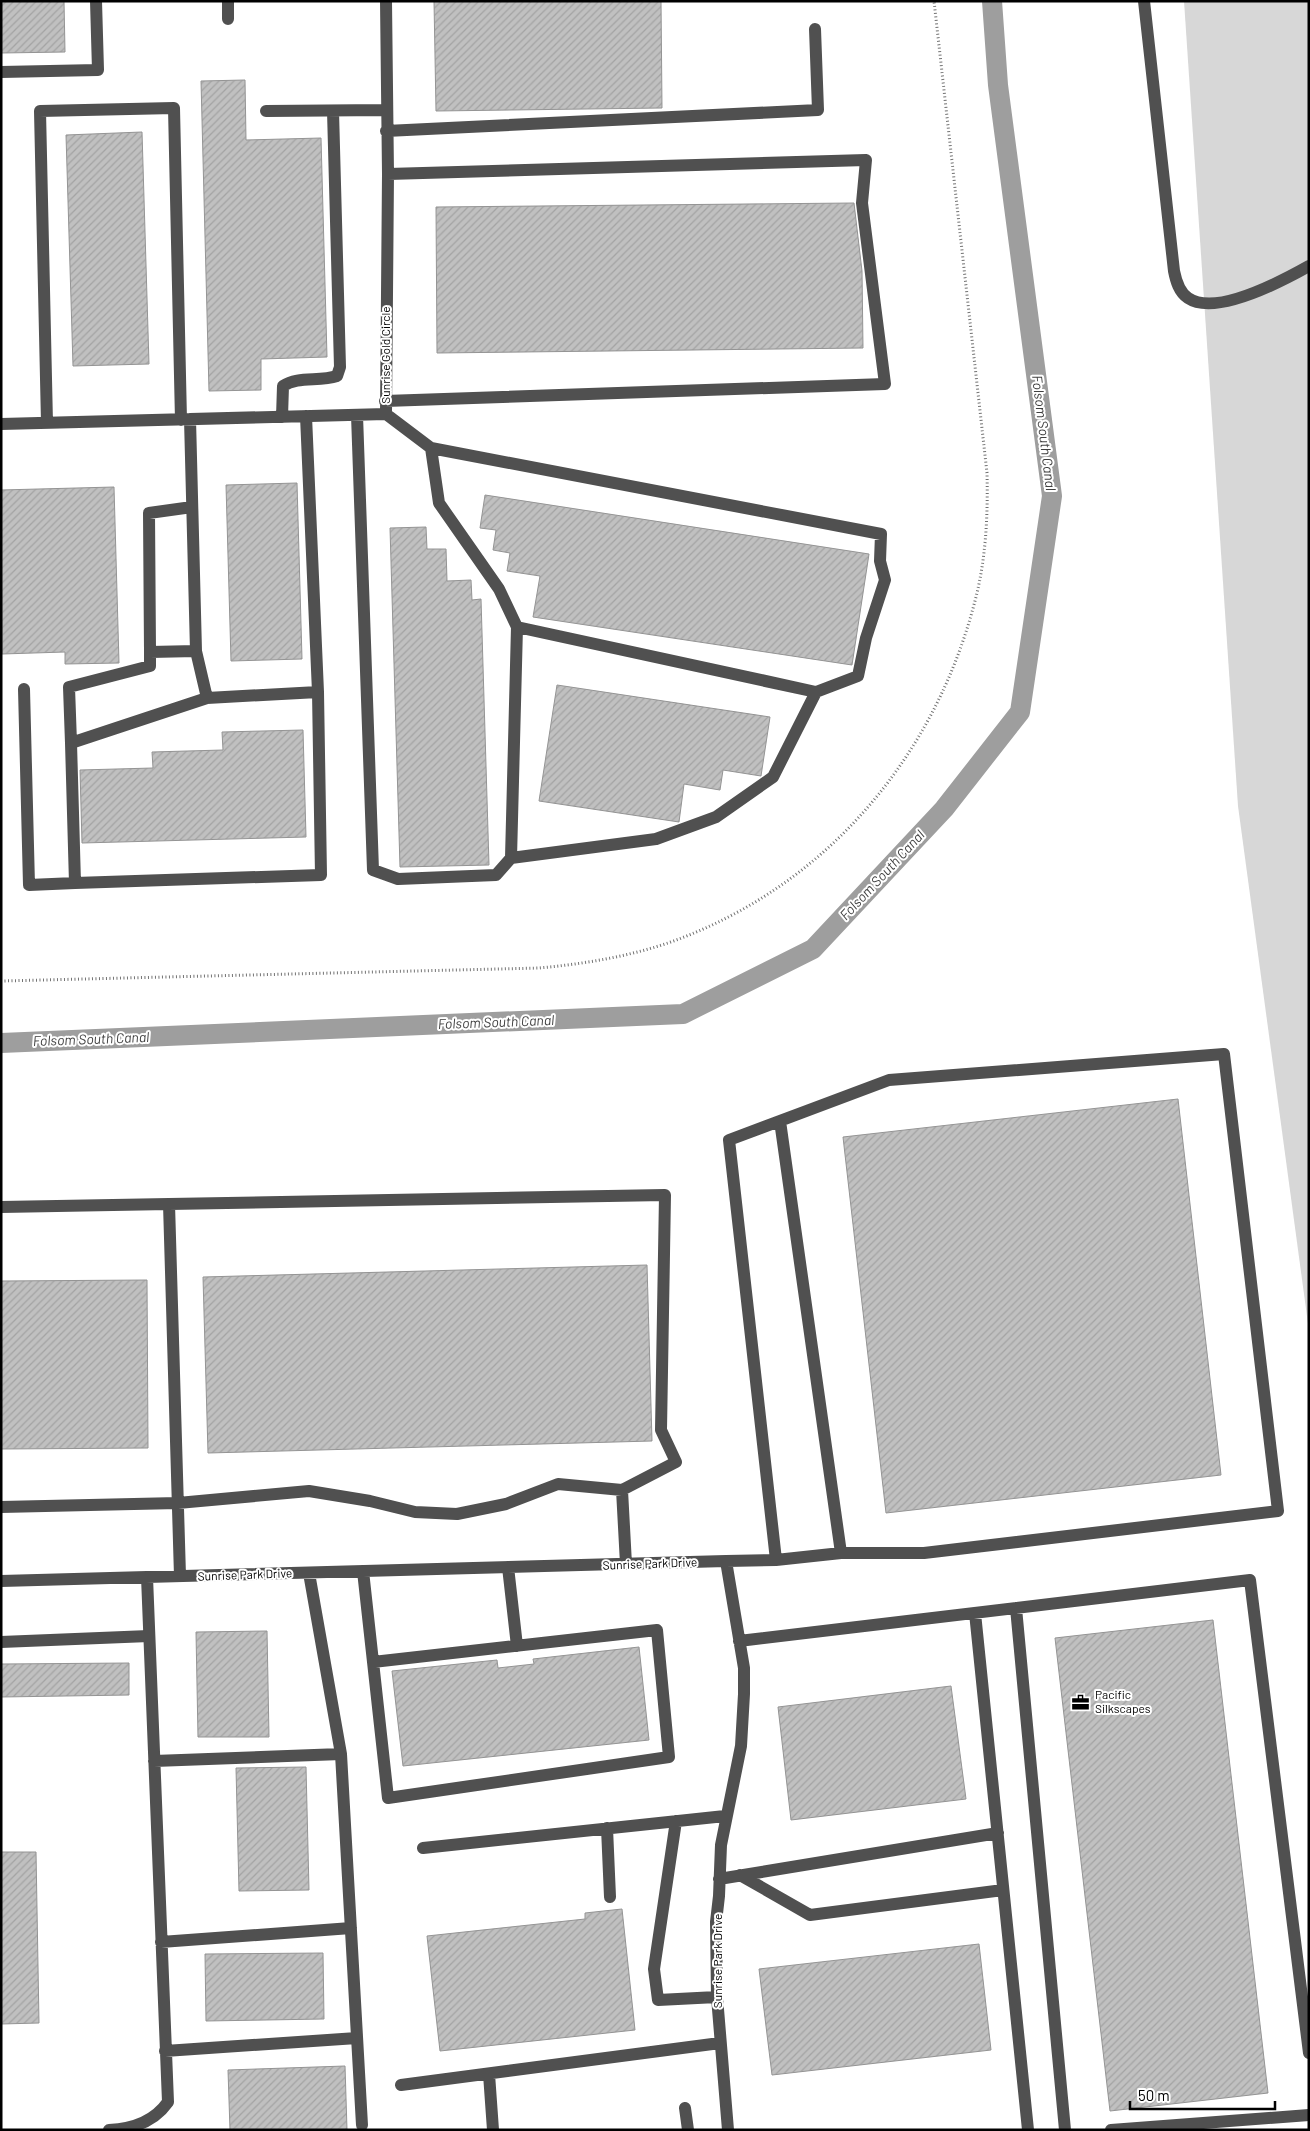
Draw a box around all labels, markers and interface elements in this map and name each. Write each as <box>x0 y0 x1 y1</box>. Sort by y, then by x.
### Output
street label: Sunrise Gold Circle <box>378 306 392 404</box>
water label: Folsom South Canal <box>1029 374 1060 492</box>
water label: Folsom South Canal <box>836 826 928 923</box>
water label: Folsom South Canal <box>437 1011 555 1032</box>
water label: Folsom South Canal <box>32 1028 150 1049</box>
street label: Sunrise Park Drive <box>602 1554 697 1572</box>
street label: Sunrise Park Drive <box>197 1565 292 1583</box>
place label: Pacific Silkscapes <box>1095 1687 1151 1715</box>
office icon: Pacific Silkscapes <box>1071 1692 1091 1712</box>
street label: Sunrise Park Drive <box>710 1914 724 2008</box>
scale bar <box>1130 2078 1275 2110</box>
text: 50 m <box>1138 2086 1170 2104</box>

